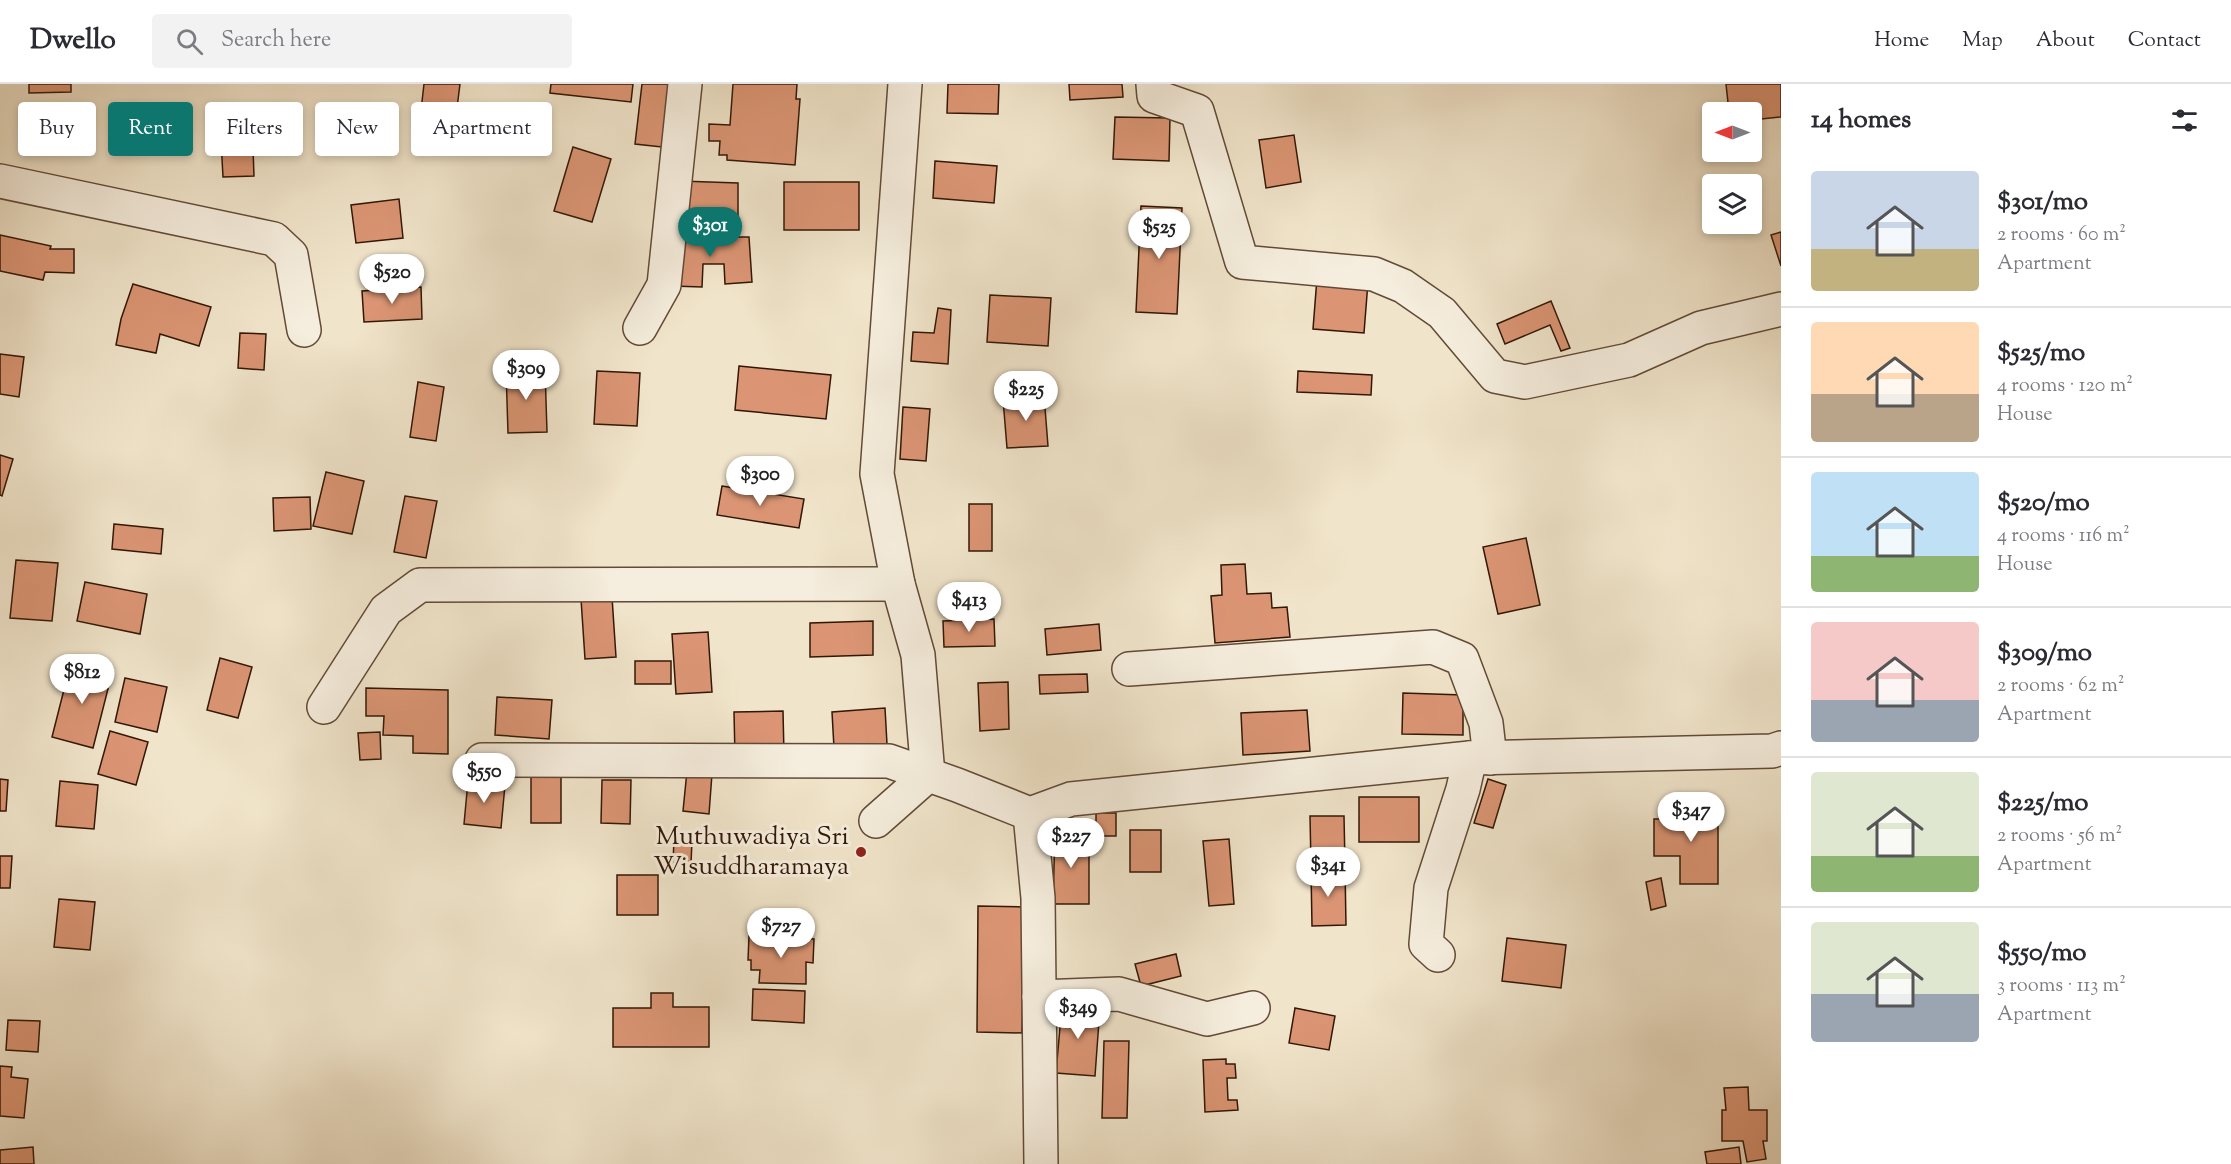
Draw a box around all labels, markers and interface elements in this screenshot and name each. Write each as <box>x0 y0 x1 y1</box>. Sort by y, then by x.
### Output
search box <box>152 14 572 68</box>
text: Dwello <box>30 21 116 61</box>
icon: search <box>173 25 206 58</box>
text: Search here <box>221 25 331 57</box>
text: Home <box>1874 26 1929 56</box>
text: Map <box>1962 26 2003 56</box>
text: About <box>2036 26 2095 56</box>
text: Contact <box>2128 26 2201 56</box>
chip: Buy <box>18 102 96 156</box>
chip: Rent <box>108 102 193 156</box>
chip: Filters <box>205 102 303 156</box>
chip: New <box>315 102 399 156</box>
chip: Apartment <box>411 102 552 156</box>
north arrow <box>1702 102 1762 162</box>
map controls <box>1702 102 1762 234</box>
text: 14 homes <box>1811 102 1911 139</box>
icon: filters <box>2168 104 2201 137</box>
button: layers <box>1702 174 1762 234</box>
text: $301/mo <box>1997 184 2088 221</box>
icon: home <box>1859 195 1931 267</box>
pin: $301 <box>674 207 746 258</box>
pin: $525 <box>1123 209 1195 260</box>
text: $301 <box>692 212 728 241</box>
text: $525 <box>1142 214 1176 243</box>
text: 2 rooms · 60 m² <box>1997 221 2126 250</box>
text: Apartment <box>1997 250 2092 279</box>
pin: $520 <box>356 254 428 305</box>
text: $520 <box>373 259 411 288</box>
text: $525/mo <box>1997 335 2085 372</box>
icon: home <box>1859 346 1931 418</box>
pin: $309 <box>490 350 562 401</box>
text: $309 <box>507 355 545 384</box>
pin: $225 <box>990 371 1062 422</box>
text: 4 rooms · 120 m² <box>1997 372 2133 401</box>
text: $225 <box>1008 376 1044 405</box>
text: House <box>1997 401 2052 430</box>
pin: $300 <box>724 456 796 507</box>
text: $300 <box>740 461 780 490</box>
text: $520/mo <box>1997 485 2090 522</box>
icon: home <box>1859 496 1931 568</box>
text: 4 rooms · 116 m² <box>1997 522 2130 551</box>
text: House <box>1997 551 2052 580</box>
pin: $413 <box>933 582 1005 633</box>
text: $413 <box>951 587 987 616</box>
text: $309/mo <box>1997 635 2092 672</box>
icon: home <box>1859 646 1931 718</box>
pin: $812 <box>46 654 118 705</box>
text: $812 <box>64 659 100 688</box>
text: 2 rooms · 62 m² <box>1997 672 2125 701</box>
text: Apartment <box>1997 701 2092 730</box>
pin: $550 <box>448 753 520 804</box>
text: $550 <box>466 758 502 787</box>
text: $225/mo <box>1997 785 2089 822</box>
pin: $347 <box>1655 792 1727 843</box>
icon: home <box>1859 796 1931 868</box>
text: $347 <box>1672 797 1710 826</box>
pin: $227 <box>1035 818 1107 869</box>
place label: Muthuwadiya Sri Wisuddharamaya <box>653 819 849 886</box>
text: 2 rooms · 56 m² <box>1997 822 2122 851</box>
text: $227 <box>1051 823 1091 852</box>
marker: Muthuwadiya Sri Wisuddharamaya <box>854 845 868 859</box>
pin: $341 <box>1292 847 1364 898</box>
text: Apartment <box>1997 851 2092 880</box>
text: $341 <box>1310 852 1346 881</box>
pin: $727 <box>745 908 817 959</box>
text: $727 <box>761 913 801 942</box>
text: $550/mo <box>1997 935 2087 972</box>
icon: home <box>1859 946 1931 1018</box>
text: 3 rooms · 113 m² <box>1997 972 2126 1001</box>
pin: $349 <box>1042 989 1114 1040</box>
text: $349 <box>1059 994 1097 1023</box>
text: Apartment <box>1997 1001 2092 1030</box>

